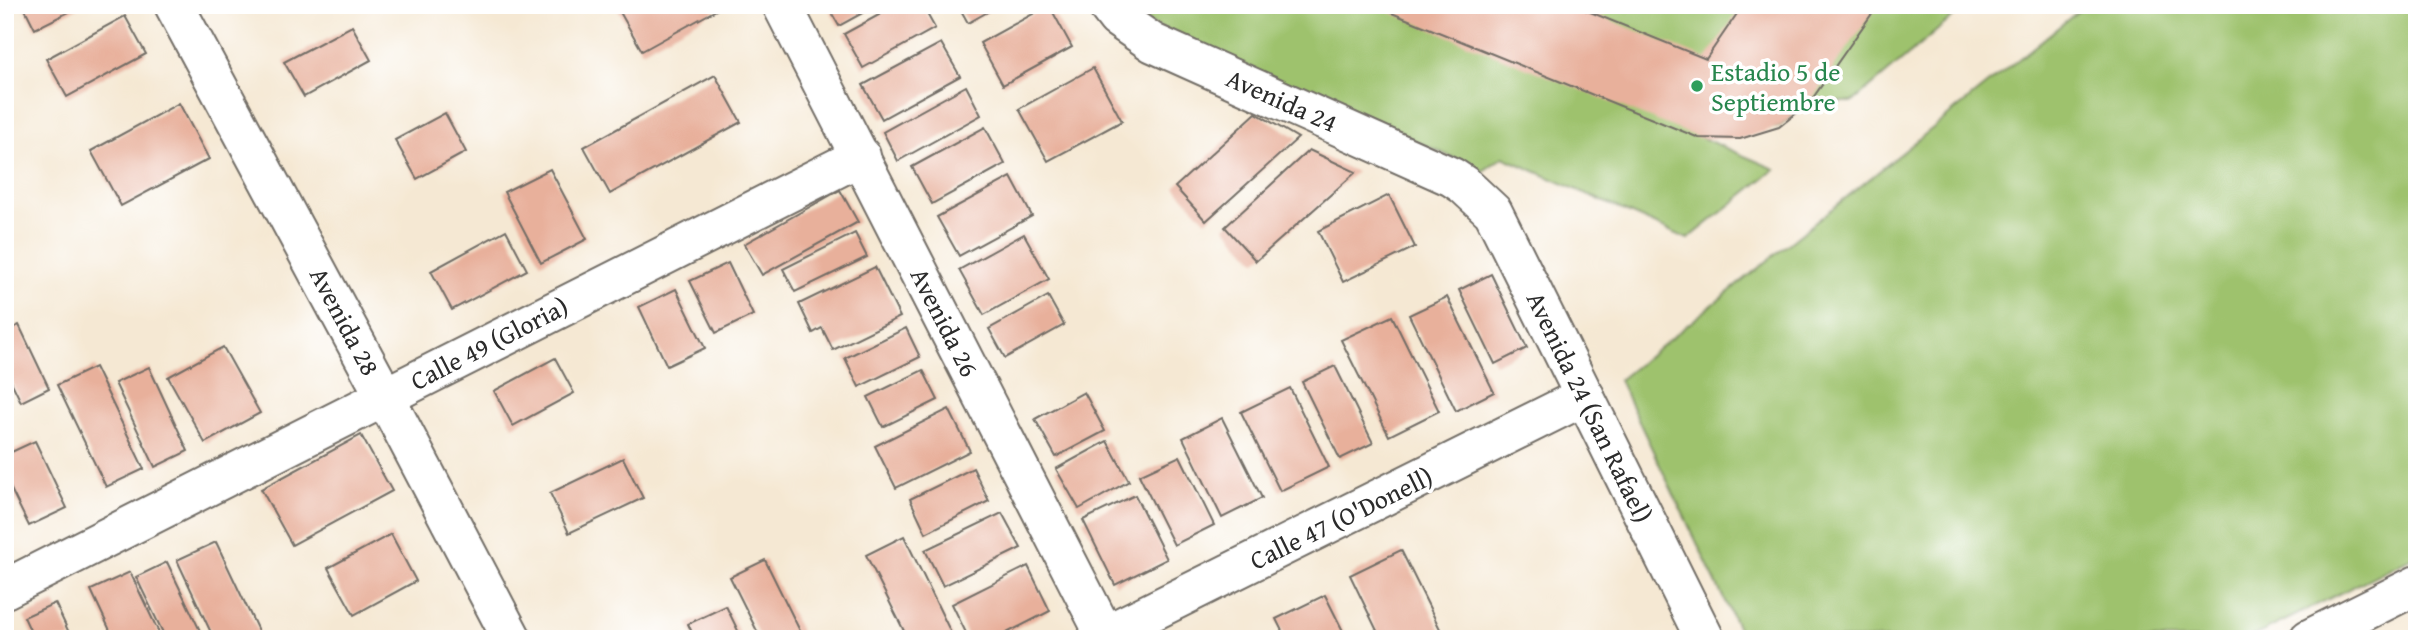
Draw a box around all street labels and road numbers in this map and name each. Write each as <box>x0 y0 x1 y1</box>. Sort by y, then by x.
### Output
street label: Avenida 24 <box>1220 58 1344 142</box>
street label: Avenida 28 <box>300 260 390 382</box>
street label: Avenida 26 <box>901 261 989 383</box>
street label: Avenida 24 (San Rafael) <box>1517 285 1663 529</box>
street label: Calle 49 (Gloria) <box>403 286 575 400</box>
street label: Calle 47 (O'Donell) <box>1243 457 1439 579</box>

